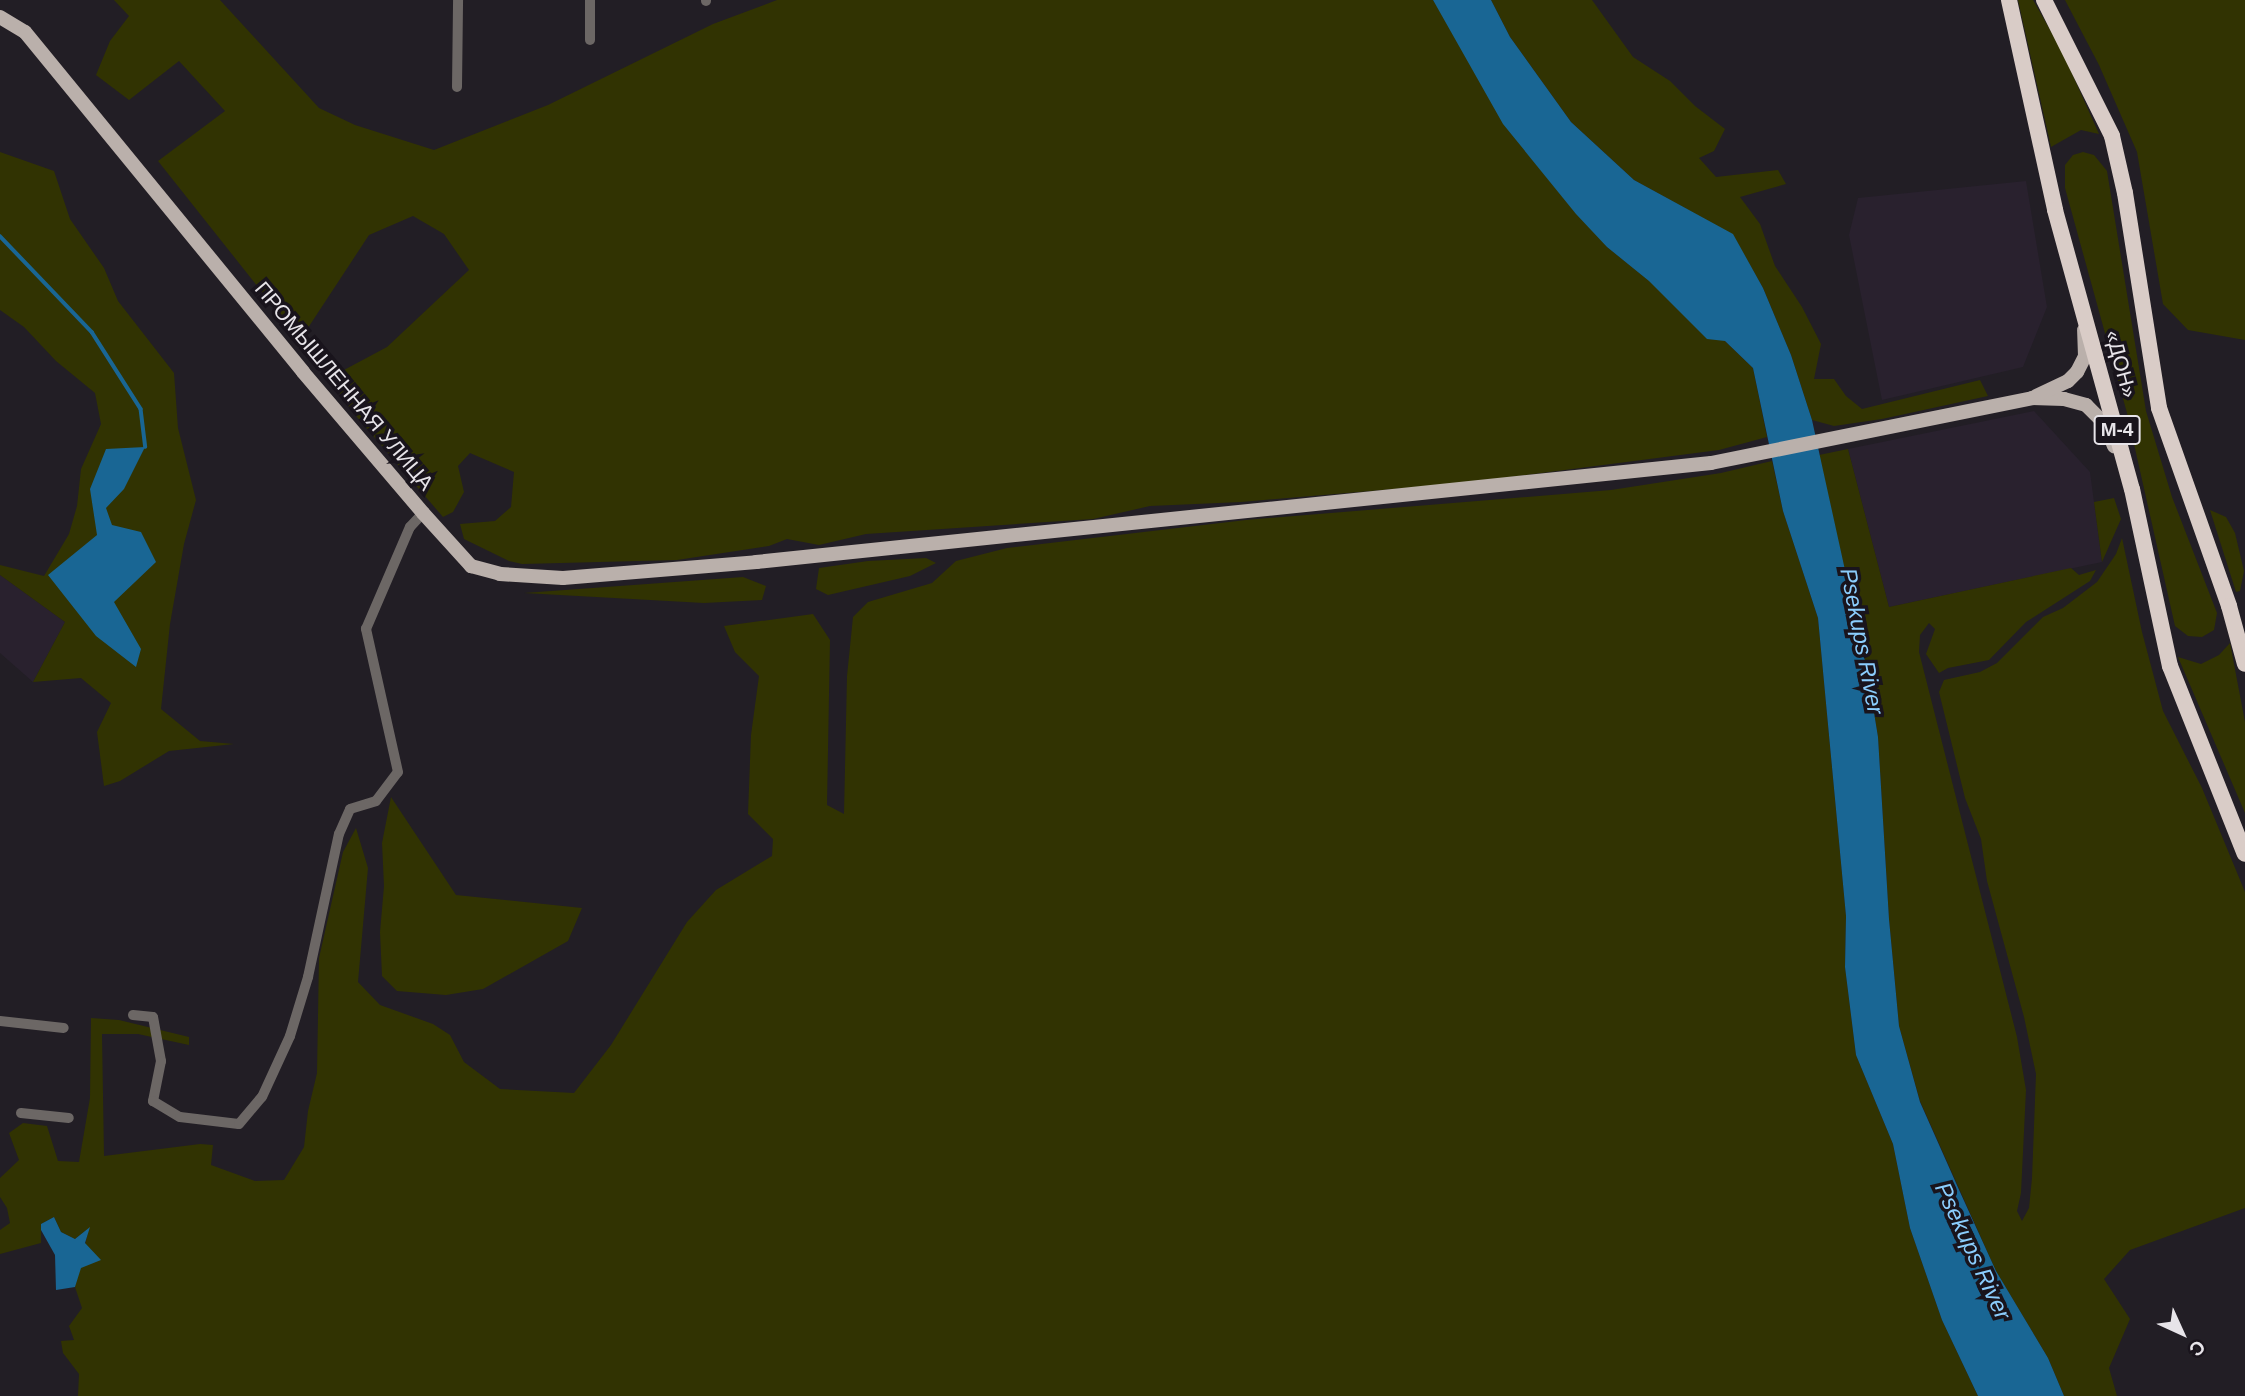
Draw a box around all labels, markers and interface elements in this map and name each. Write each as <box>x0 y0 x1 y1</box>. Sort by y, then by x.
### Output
street label: ПРОМЫШЛЕННАЯ УЛИЦА <box>249 277 439 495</box>
street label: «ДОН» <box>2100 327 2142 401</box>
road number: М-4 <box>2092 414 2142 446</box>
water label: Psekups River <box>1834 566 1890 716</box>
water label: Psekups River <box>1929 1178 2017 1324</box>
north arrow <box>2147 1298 2217 1368</box>
text: С <box>2185 1336 2209 1360</box>

